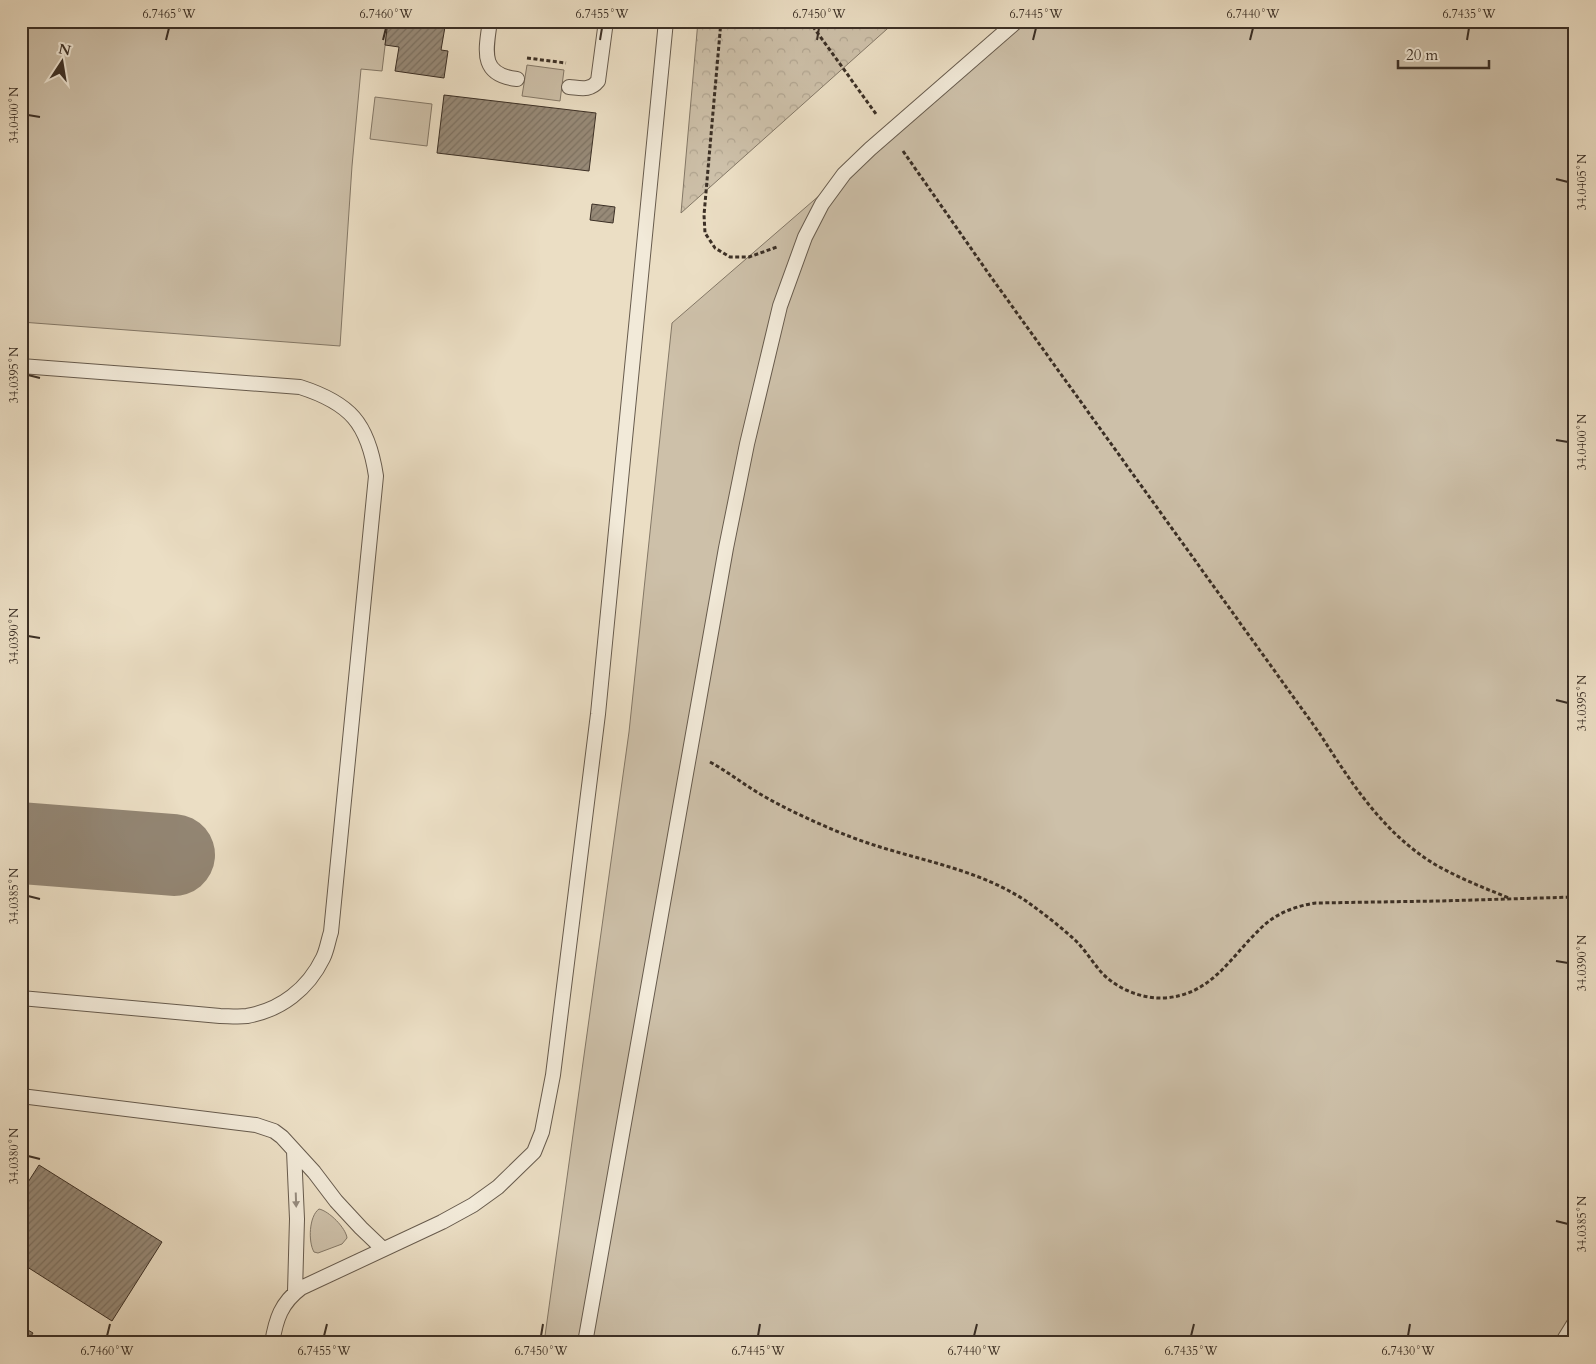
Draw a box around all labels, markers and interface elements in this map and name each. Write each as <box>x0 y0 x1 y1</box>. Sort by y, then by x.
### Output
text: 6.7465°W <box>142 6 196 22</box>
text: 6.7460°W <box>359 6 413 22</box>
text: 6.7455°W <box>575 6 629 22</box>
text: 6.7450°W <box>792 6 846 22</box>
text: 6.7445°W <box>1009 6 1063 22</box>
text: 6.7440°W <box>1226 6 1280 22</box>
text: 6.7435°W <box>1442 6 1496 22</box>
north arrow <box>38 38 88 88</box>
scale bar <box>1398 38 1490 70</box>
text: N <box>57 39 73 60</box>
text: 20 m <box>1406 45 1438 65</box>
text: 34.0400°N <box>6 86 22 143</box>
text: 34.0405°N <box>1574 153 1590 210</box>
text: 34.0395°N <box>6 346 22 403</box>
text: 34.0400°N <box>1574 413 1590 470</box>
text: 34.0390°N <box>6 607 22 664</box>
text: 34.0395°N <box>1574 674 1590 731</box>
text: 34.0385°N <box>6 867 22 924</box>
text: 34.0390°N <box>1574 934 1590 991</box>
text: 34.0380°N <box>6 1127 22 1184</box>
one-way arrow <box>293 1192 301 1208</box>
text: 34.0385°N <box>1574 1195 1590 1252</box>
text: 6.7460°W <box>80 1343 134 1359</box>
text: 6.7455°W <box>297 1343 351 1359</box>
text: 6.7450°W <box>514 1343 568 1359</box>
text: 6.7445°W <box>731 1343 785 1359</box>
text: 6.7440°W <box>947 1343 1001 1359</box>
text: 6.7435°W <box>1164 1343 1218 1359</box>
text: 6.7430°W <box>1381 1343 1435 1359</box>

